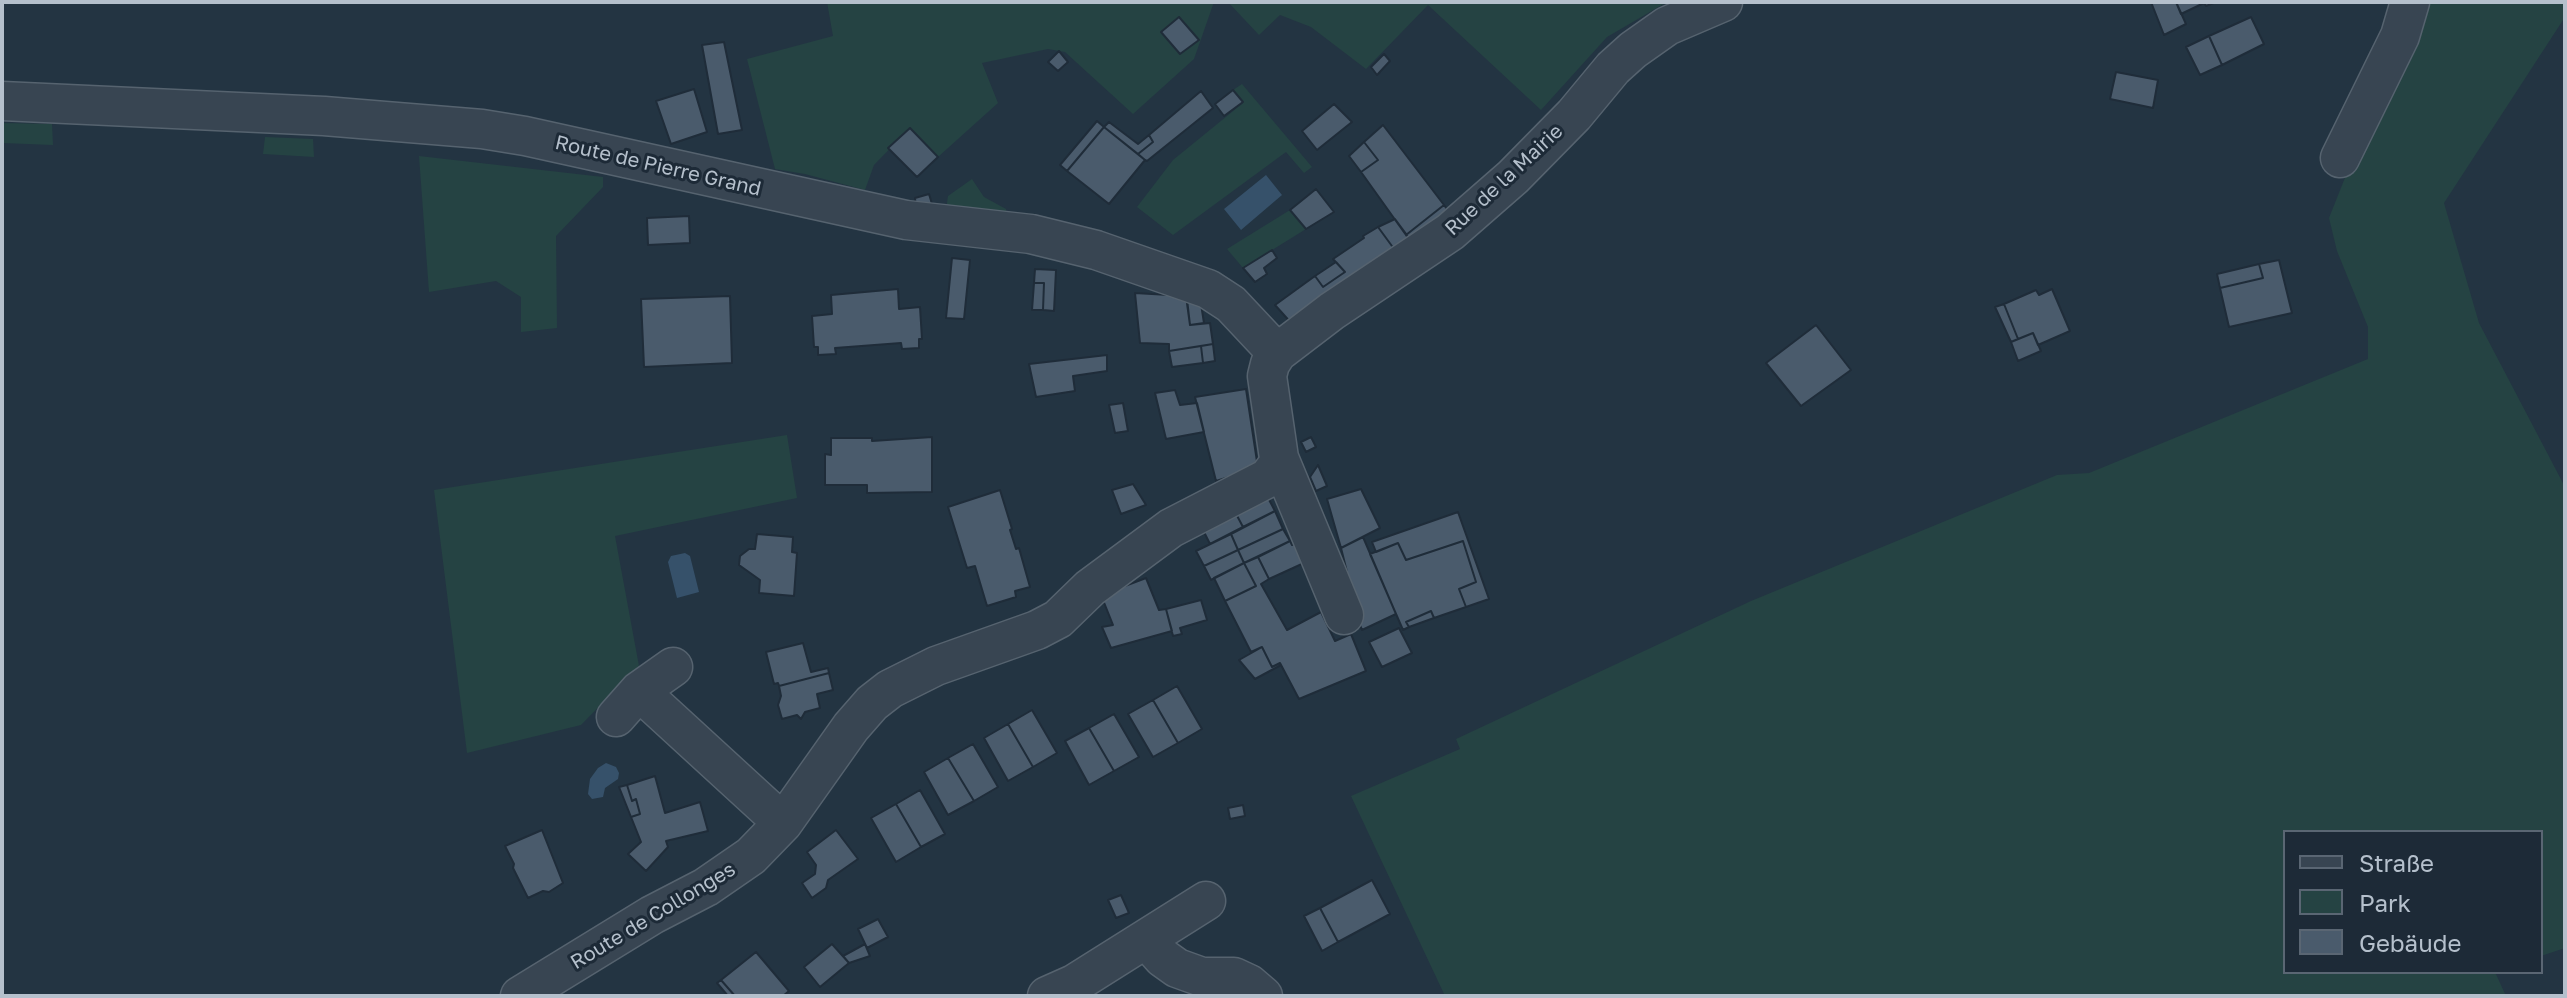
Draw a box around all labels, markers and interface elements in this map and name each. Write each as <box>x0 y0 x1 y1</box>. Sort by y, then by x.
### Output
street label: Rue de la Mairie <box>1440 119 1568 241</box>
street label: Route de Pierre Grand <box>553 131 763 201</box>
legend <box>2283 830 2543 974</box>
text: Straße <box>2359 848 2434 877</box>
street label: Route de Collonges <box>566 857 740 975</box>
text: Park <box>2359 888 2411 917</box>
text: Gebäude <box>2359 928 2461 957</box>

